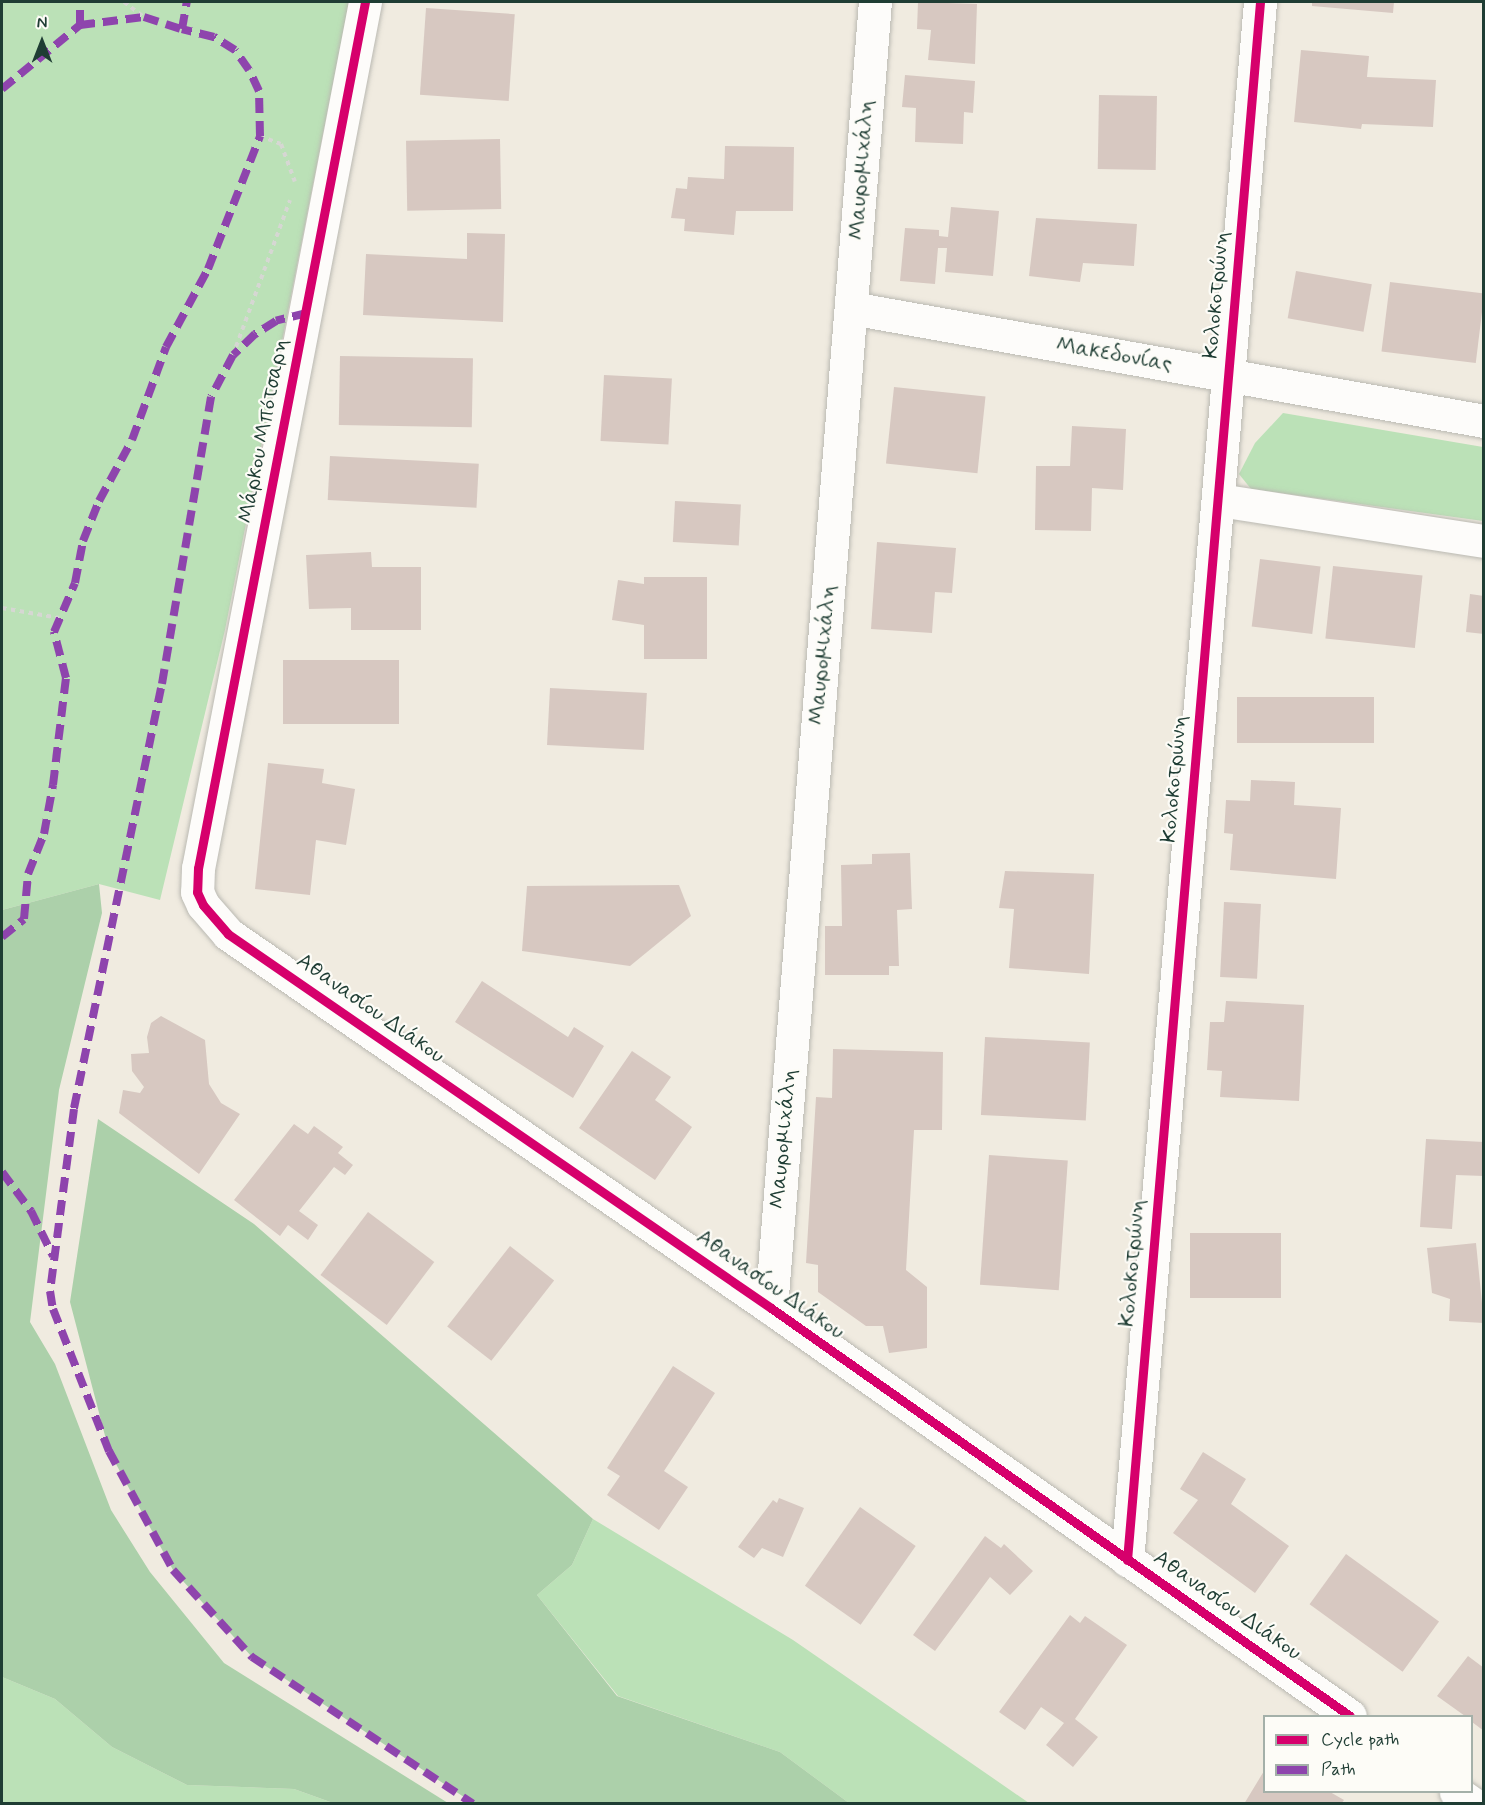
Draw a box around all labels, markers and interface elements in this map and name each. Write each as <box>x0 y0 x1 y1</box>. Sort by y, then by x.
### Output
north arrow <box>12 12 72 72</box>
text: N <box>37 13 47 34</box>
street label: Μαυρομιχάλη <box>844 99 880 241</box>
street label: Κολοκοτρώνη <box>1198 230 1236 360</box>
street label: Μακεδονίας <box>1054 332 1174 378</box>
street label: Μάρκου Μπότσαρη <box>233 336 295 526</box>
street label: Μαυρομιχάλη <box>804 584 842 726</box>
street label: Κολοκοτρώνη <box>1156 714 1194 844</box>
street label: Αθανασίου Διάκου <box>291 948 449 1070</box>
street label: Μαυρομιχάλη <box>765 1068 803 1210</box>
street label: Κολοκοτρώνη <box>1114 1198 1152 1328</box>
street label: Αθανασίου Διάκου <box>691 1224 849 1346</box>
street label: Αθανασίου Διάκου <box>1148 1545 1306 1667</box>
legend <box>1263 1715 1473 1793</box>
text: Cycle path <box>1321 1728 1399 1752</box>
text: Path <box>1321 1758 1356 1782</box>

